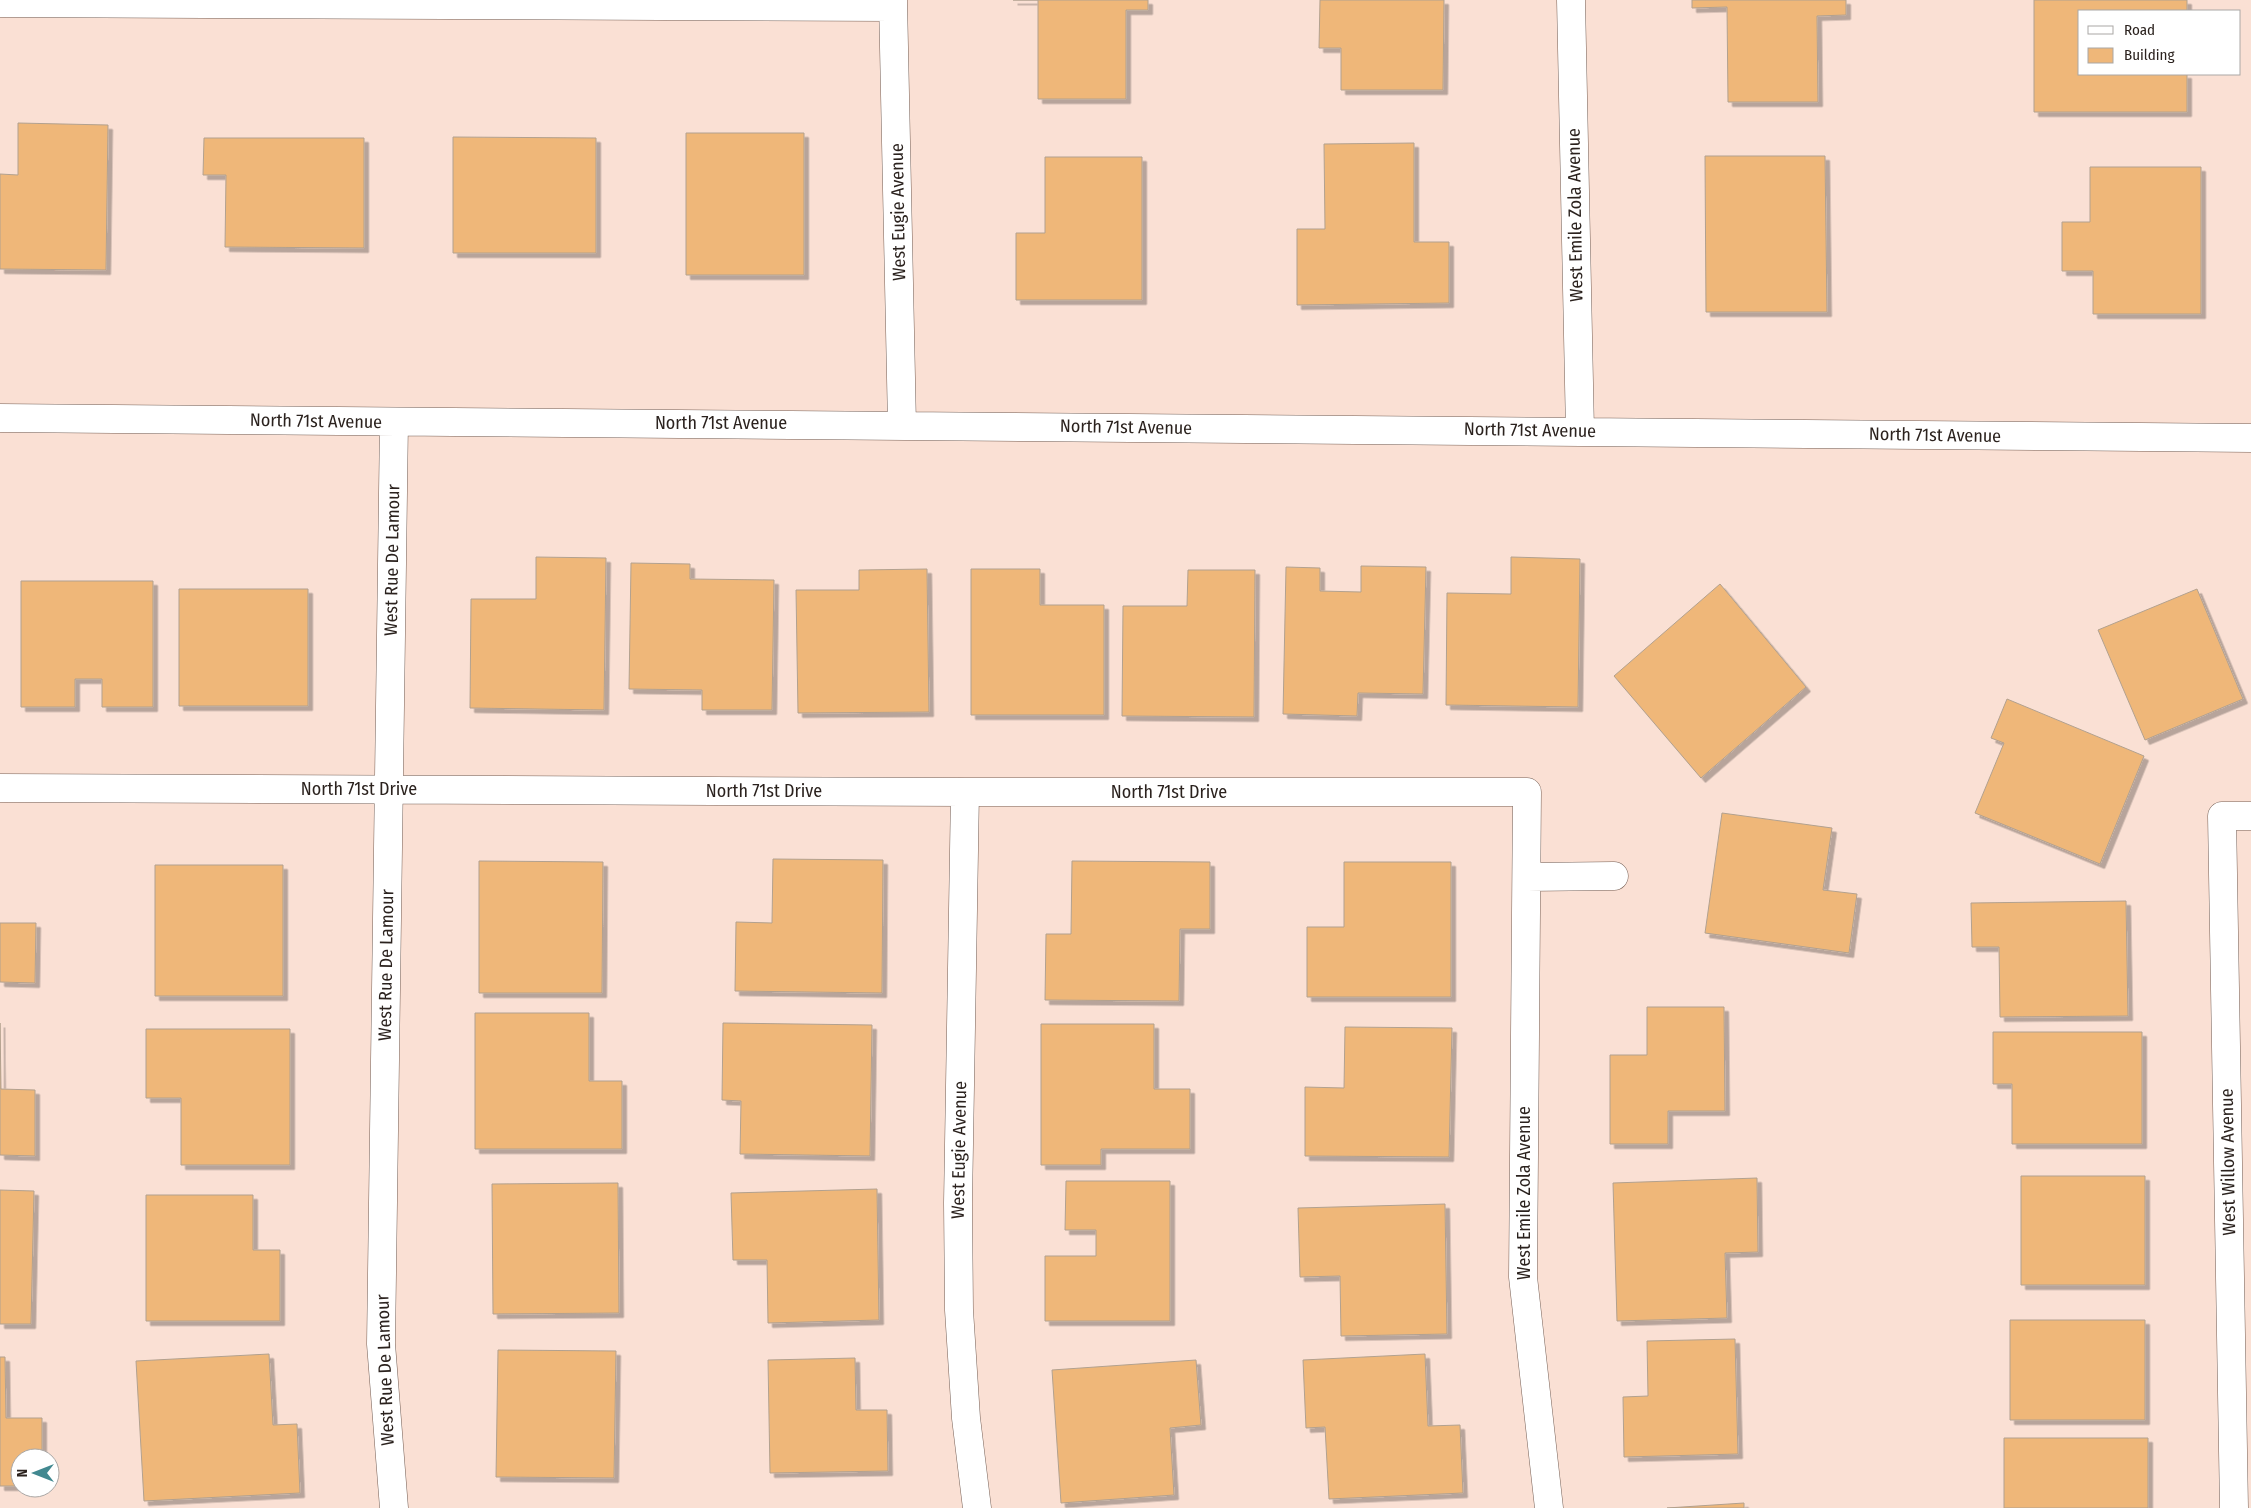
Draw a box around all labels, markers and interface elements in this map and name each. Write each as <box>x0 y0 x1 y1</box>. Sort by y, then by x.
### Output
legend <box>2078 10 2241 75</box>
text: Road <box>2124 21 2155 39</box>
text: Building <box>2124 46 2175 64</box>
street label: West Emile Zola Avenue <box>1562 128 1588 302</box>
street label: West Eugie Avenue <box>886 143 910 281</box>
street label: North 71st Avenue <box>250 409 382 433</box>
street label: North 71st Avenue <box>655 412 787 434</box>
street label: North 71st Avenue <box>1060 415 1192 439</box>
street label: North 71st Avenue <box>1464 418 1596 442</box>
street label: North 71st Avenue <box>1869 423 2001 447</box>
street label: West Rue De Lamour <box>380 483 404 636</box>
street label: North 71st Drive <box>301 778 417 800</box>
street label: North 71st Drive <box>706 780 822 802</box>
street label: North 71st Drive <box>1111 781 1227 803</box>
street label: West Rue De Lamour <box>374 888 398 1041</box>
street label: West Eugie Avenue <box>947 1081 971 1219</box>
street label: West Willow Avenue <box>2216 1088 2240 1236</box>
street label: West Emile Zola Avenue <box>1513 1106 1535 1280</box>
street label: West Rue De Lamour <box>371 1293 399 1446</box>
north arrow <box>10 1448 60 1498</box>
text: N <box>14 1469 31 1477</box>

